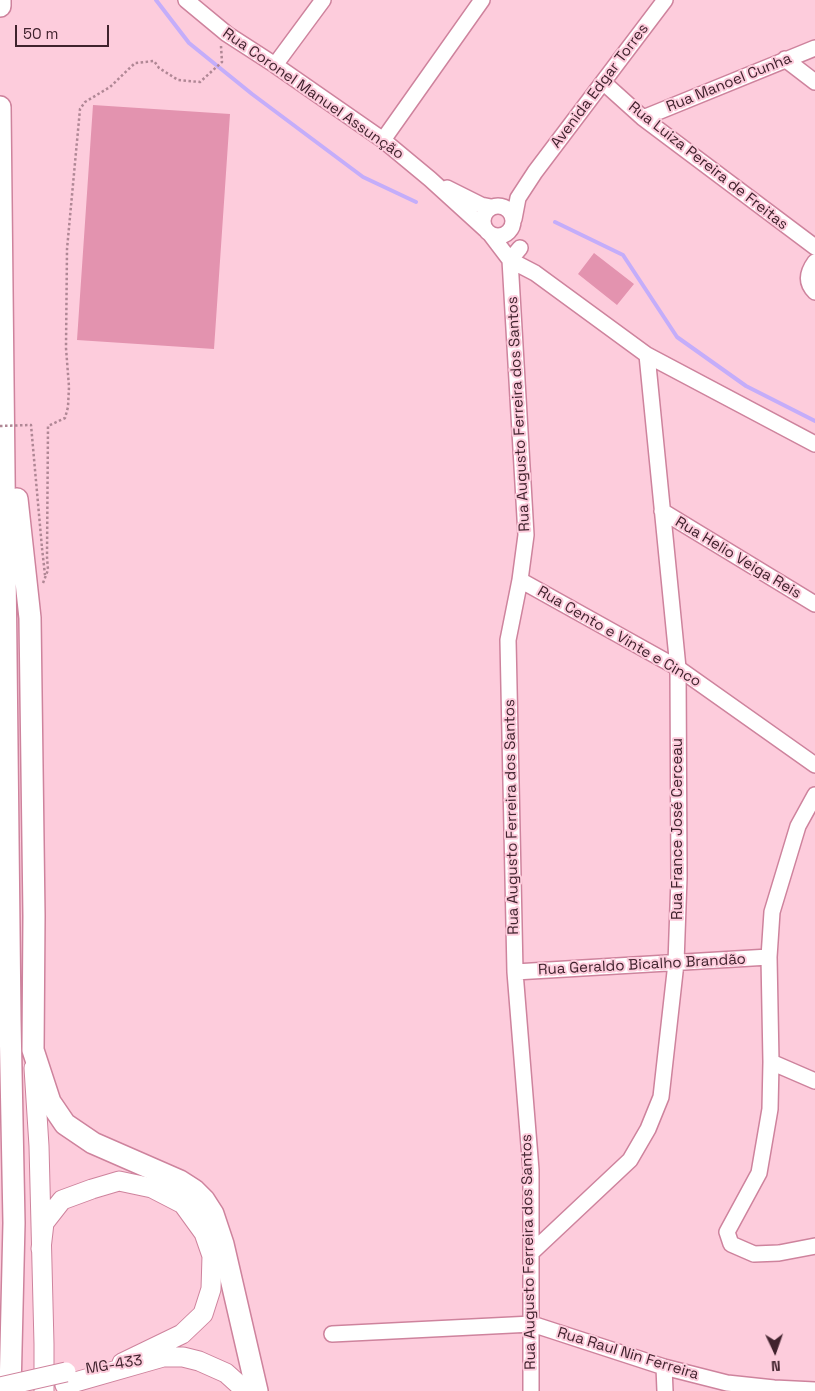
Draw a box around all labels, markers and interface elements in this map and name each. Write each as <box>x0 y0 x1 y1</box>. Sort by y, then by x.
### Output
scale bar <box>18 15 111 47</box>
street label: Avenida Edgar Torres <box>547 20 653 152</box>
text: 50 m <box>23 24 58 43</box>
street label: Rua Coronel Manuel Assunção <box>219 24 407 164</box>
street label: Rua Manoel Cunha <box>664 50 794 116</box>
street label: Rua Luiza Pereira de Freitas <box>625 98 791 234</box>
street label: Rua Augusto Ferreira dos Santos <box>504 296 534 532</box>
street label: Rua Helio Veiga Reis <box>672 513 804 603</box>
street label: Rua Cento e Vinte e Cinco <box>534 583 704 691</box>
street label: Rua Augusto Ferreira dos Santos <box>501 699 523 935</box>
street label: Rua France José Cerceau <box>669 738 687 920</box>
street label: Rua Geraldo Bicalho Brandão <box>538 951 746 979</box>
street label: Rua Augusto Ferreira dos Santos <box>518 1134 540 1370</box>
street label: Rua Raul Nin Ferreira <box>555 1324 701 1384</box>
north arrow <box>750 1326 800 1376</box>
street label: MG-433 <box>84 1352 144 1378</box>
text: N <box>771 1357 781 1375</box>

